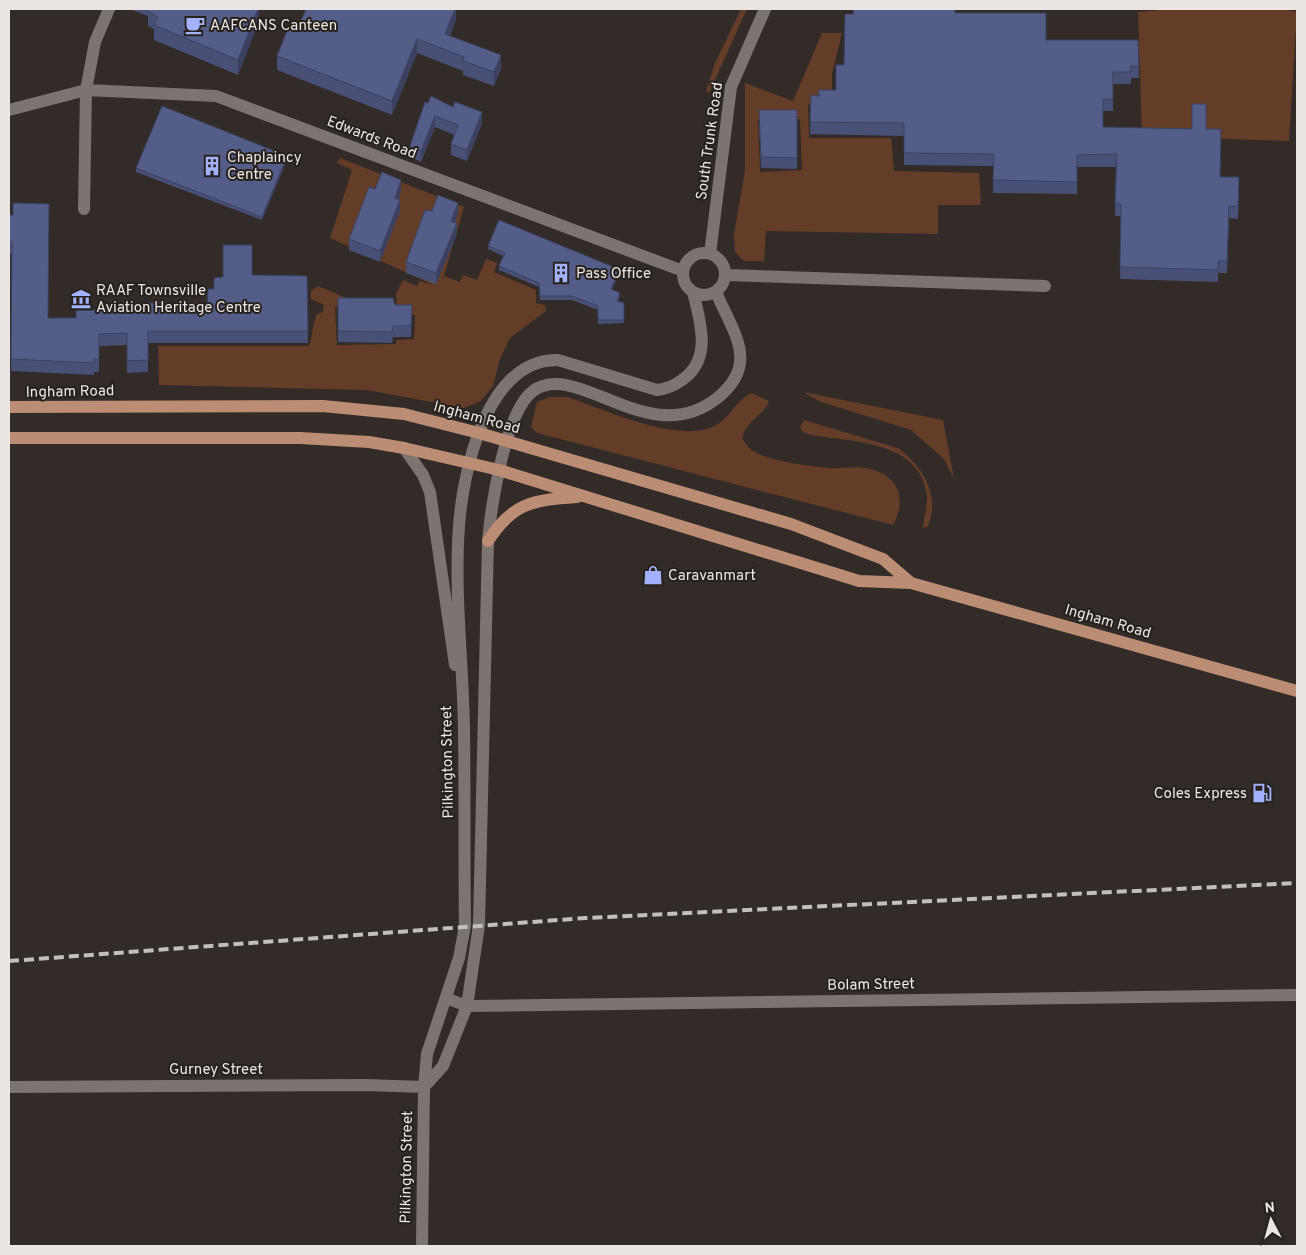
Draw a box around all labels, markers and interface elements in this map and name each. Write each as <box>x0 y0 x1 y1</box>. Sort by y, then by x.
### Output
cafe icon: AAFCANS Canteen <box>184 14 206 36</box>
place label: AAFCANS Canteen <box>210 17 337 36</box>
street label: South Trunk Road <box>693 81 728 201</box>
street label: Edwards Road <box>324 113 419 164</box>
place label: Chaplaincy Centre <box>227 149 302 185</box>
building icon: Chaplaincy Centre <box>201 155 223 177</box>
building icon: Pass Office <box>550 262 572 284</box>
place label: Pass Office <box>576 265 651 284</box>
place label: RAAF Townsville Aviation Heritage Centre <box>96 282 261 318</box>
museum icon: RAAF Townsville Aviation Heritage Centre <box>70 288 92 310</box>
street label: Ingham Road <box>25 382 115 403</box>
street label: Ingham Road <box>431 398 522 439</box>
shop icon: Caravanmart <box>642 564 664 586</box>
place label: Caravanmart <box>668 567 756 586</box>
street label: Ingham Road <box>1062 601 1153 644</box>
street label: Pilkington Street <box>438 705 459 819</box>
fuel station icon: Coles Express <box>1251 782 1273 804</box>
place label: Coles Express <box>1154 785 1247 804</box>
street label: Bolam Street <box>827 975 915 996</box>
street label: Gurney Street <box>169 1061 263 1080</box>
street label: Pilkington Street <box>397 1110 418 1224</box>
north arrow <box>1246 1195 1296 1245</box>
text: N <box>1264 1200 1276 1218</box>

